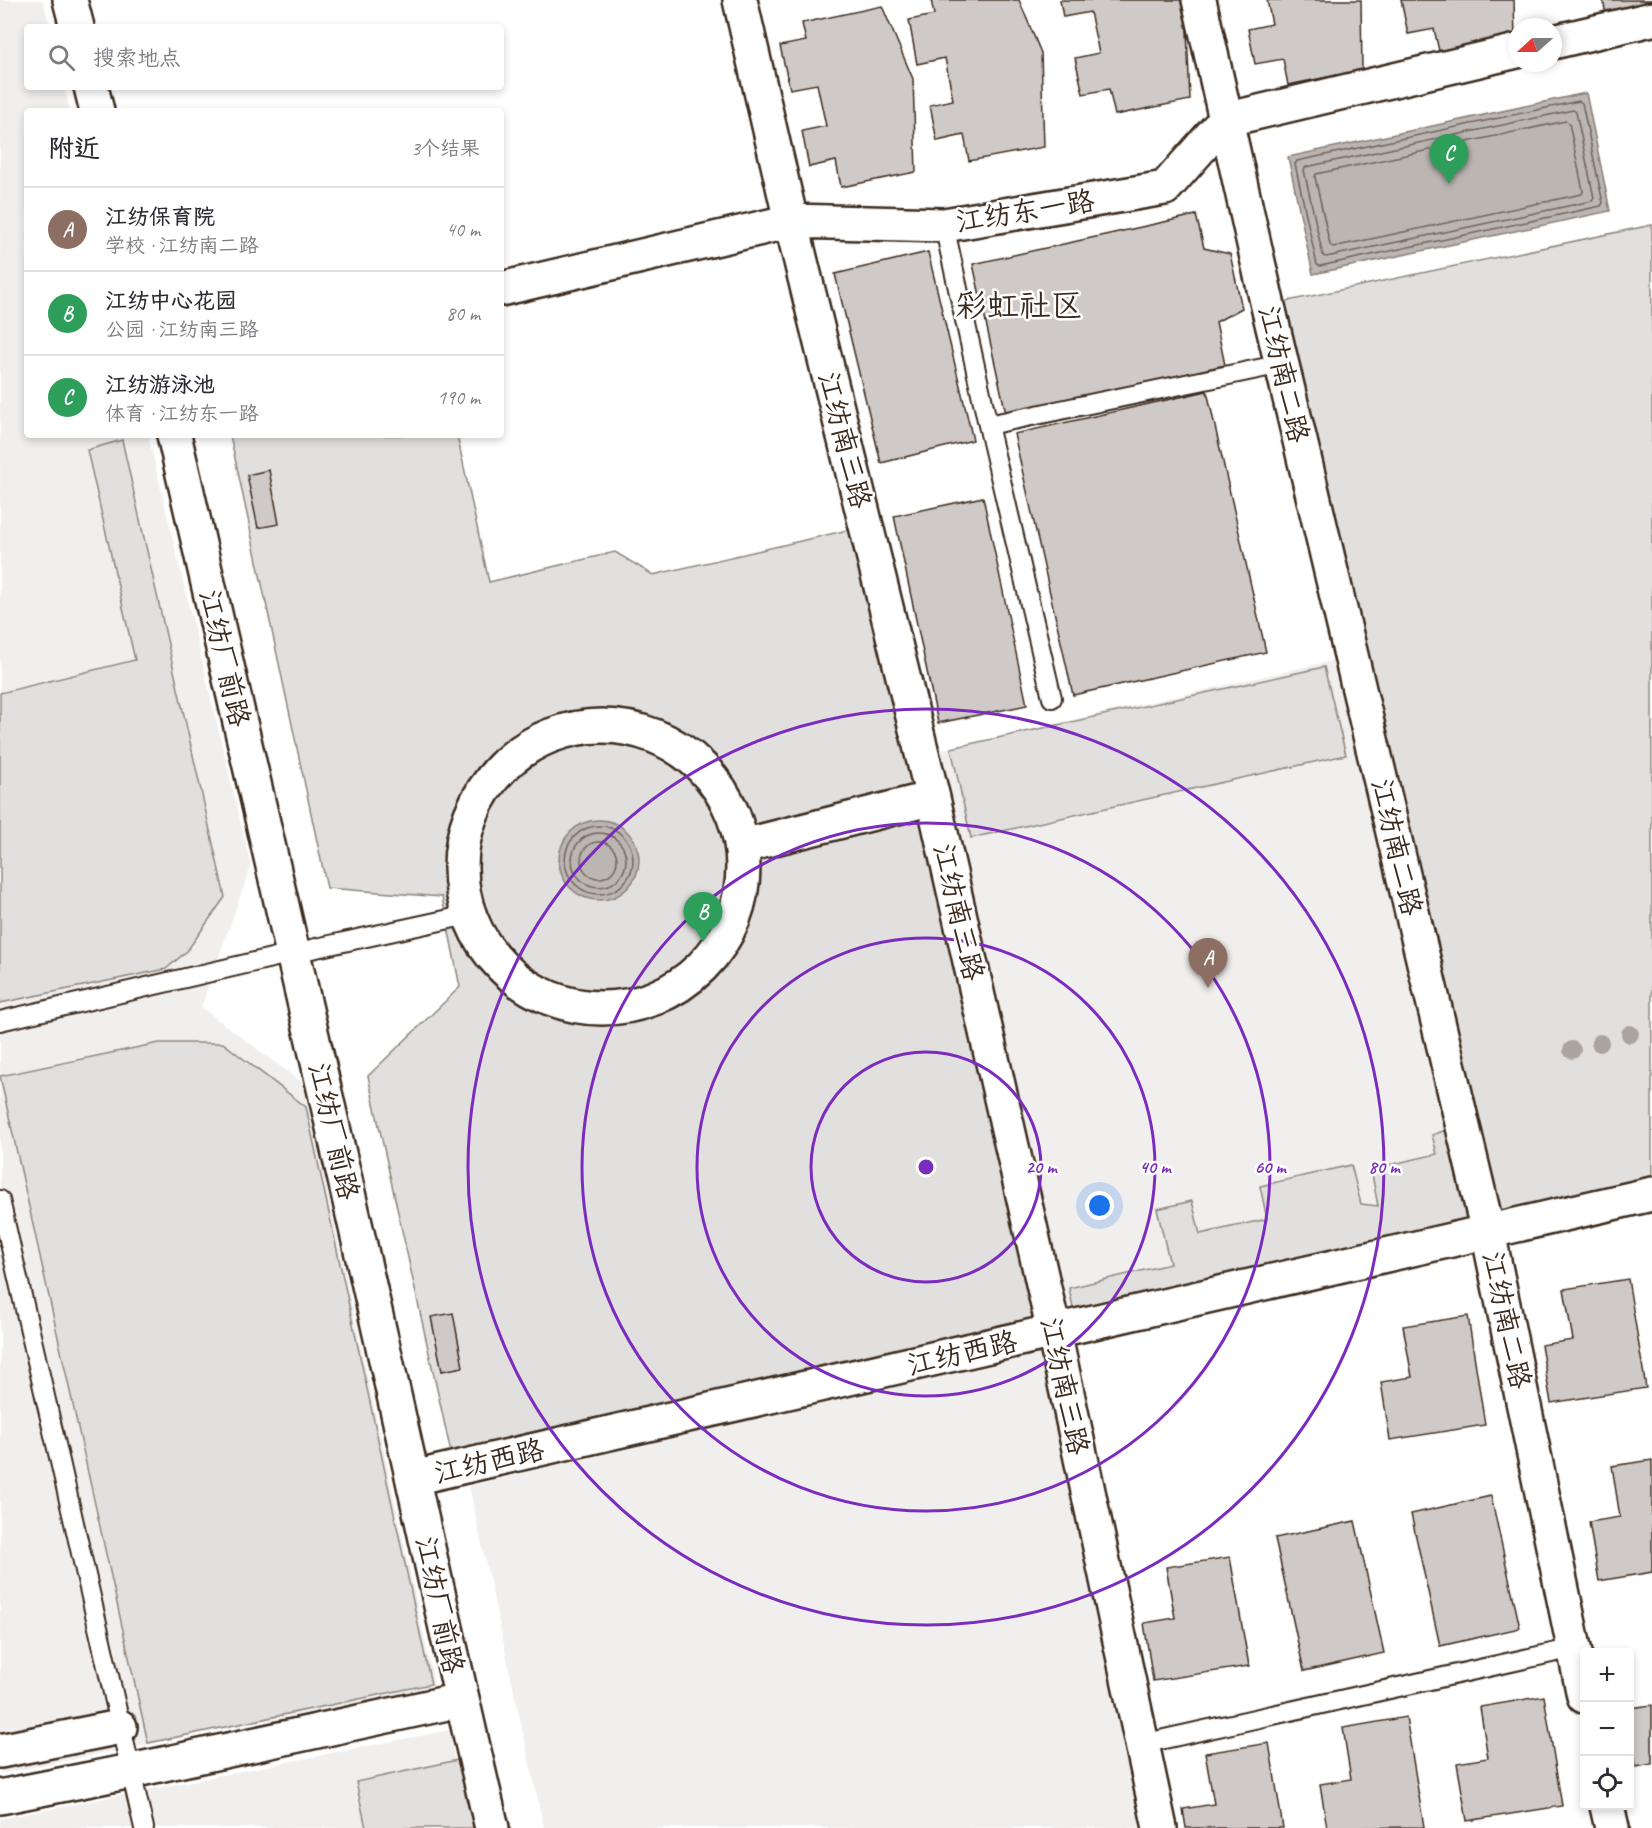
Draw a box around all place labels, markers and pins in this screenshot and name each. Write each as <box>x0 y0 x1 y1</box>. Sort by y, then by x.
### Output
pin: C <box>1430 134 1468 184</box>
pin: B <box>684 892 722 942</box>
pin: A <box>1188 938 1228 988</box>
centre of rings <box>916 1157 936 1177</box>

